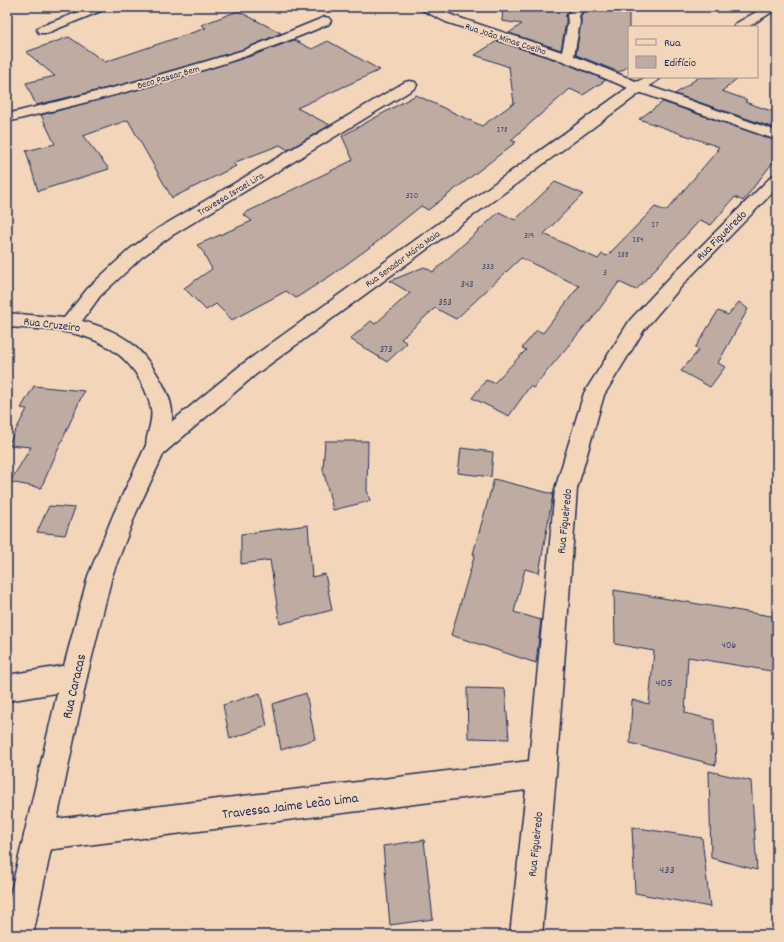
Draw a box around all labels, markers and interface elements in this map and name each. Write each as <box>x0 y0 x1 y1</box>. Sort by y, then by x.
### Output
street label: Rua João Minas Coelho <box>463 20 548 60</box>
legend <box>628 26 758 78</box>
text: Rua <box>664 35 681 52</box>
text: Edifício <box>664 55 696 72</box>
street label: Beco Passar Bem <box>136 62 201 94</box>
house number: 278 <box>497 124 508 137</box>
street label: Travessa Israel Lira <box>195 169 267 220</box>
house number: 320 <box>406 190 419 203</box>
street label: Rua Figueiredo <box>693 207 751 265</box>
house number: 27 <box>651 219 659 232</box>
street label: Rua Senador Mário Maia <box>363 227 444 292</box>
house number: 319 <box>524 230 534 243</box>
house number: 284 <box>632 234 644 247</box>
house number: 288 <box>617 249 629 262</box>
house number: 333 <box>482 261 494 274</box>
house number: 3 <box>603 267 607 280</box>
house number: 343 <box>460 278 474 292</box>
house number: 353 <box>438 296 452 310</box>
street label: Rua Cruzeiro <box>23 314 81 337</box>
house number: 373 <box>380 343 392 357</box>
street label: Rua Figueiredo <box>554 488 577 555</box>
house number: 406 <box>722 639 736 653</box>
street label: Rua Caracas <box>58 652 92 721</box>
house number: 405 <box>655 675 673 692</box>
street label: Travessa Jaime Leão Lima <box>221 789 360 825</box>
street label: Rua Figueiredo <box>525 811 548 878</box>
house number: 433 <box>659 862 675 879</box>

